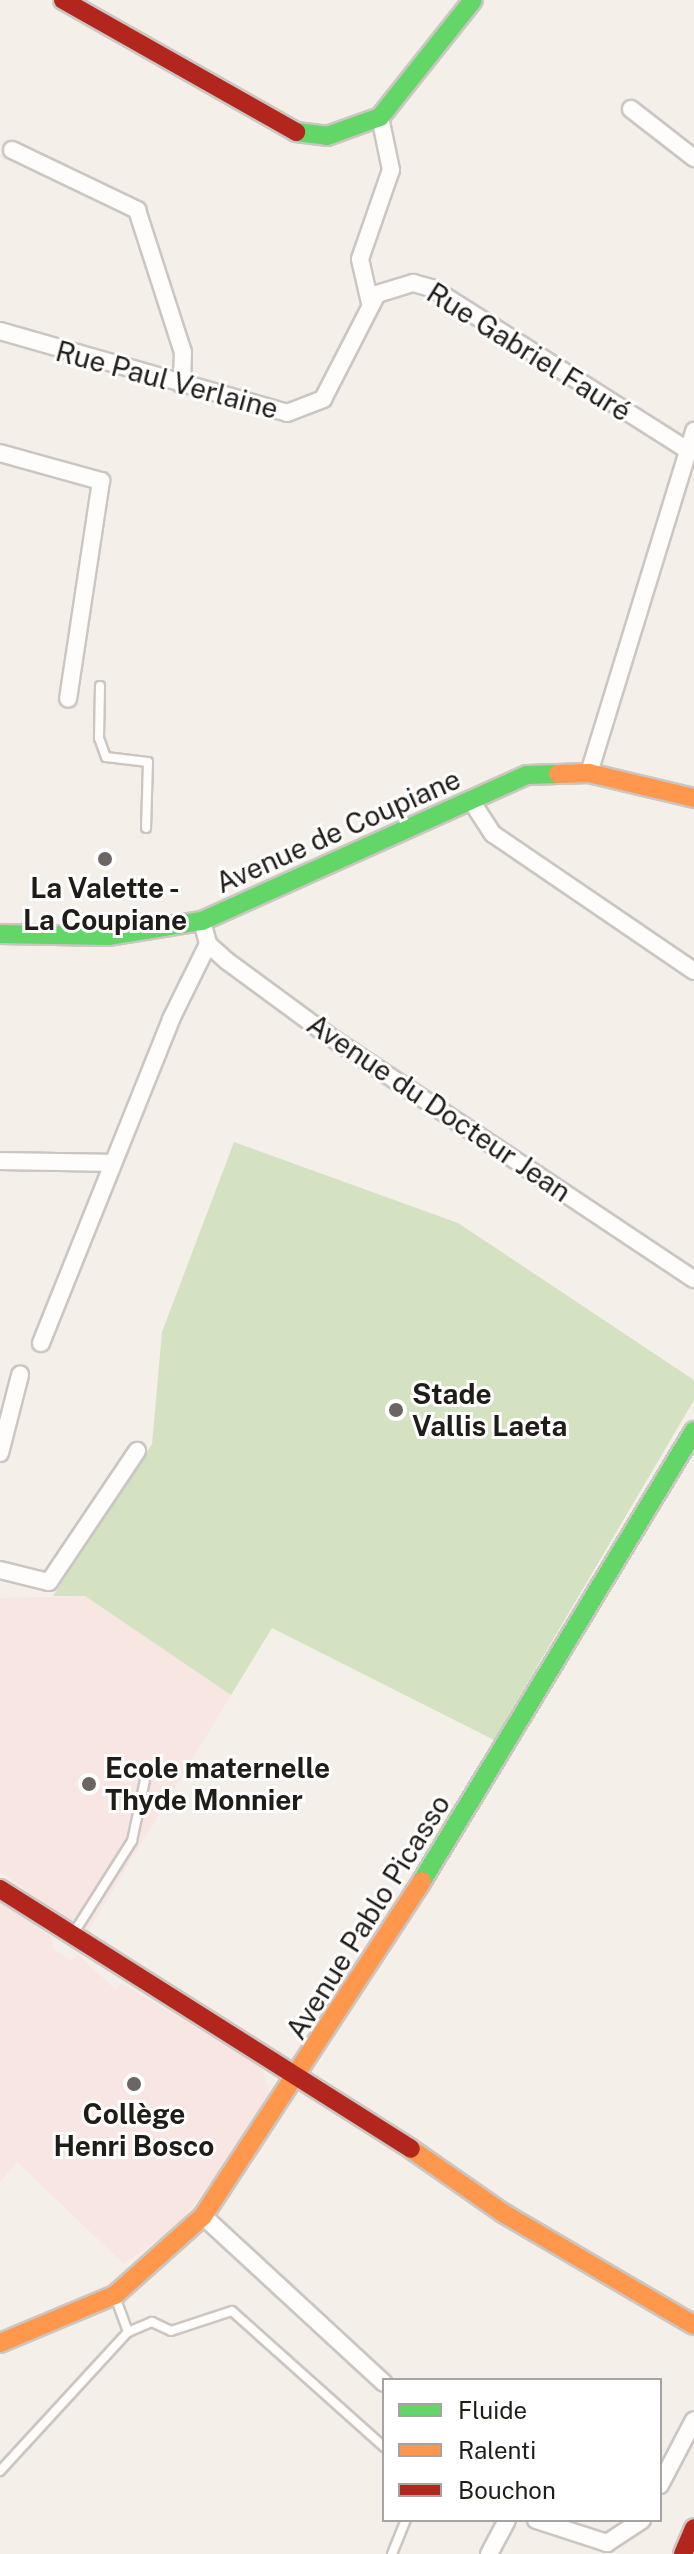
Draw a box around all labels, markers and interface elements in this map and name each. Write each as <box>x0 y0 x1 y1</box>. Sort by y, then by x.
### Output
street label: Rue Gabriel Fauré <box>421 276 637 428</box>
street label: Rue Paul Verlaine <box>52 334 282 426</box>
street label: Avenue de Coupiane <box>210 762 466 900</box>
marker: La Valette - La Coupiane <box>96 850 114 868</box>
place label: La Valette - La Coupiane <box>23 871 187 937</box>
street label: Avenue du Docteur Jean <box>301 1007 577 1209</box>
place label: Stade Vallis Laeta <box>412 1377 567 1443</box>
marker: Stade Vallis Laeta <box>387 1401 405 1419</box>
place label: Ecole maternelle Thyde Monnier <box>105 1751 330 1817</box>
marker: Ecole maternelle Thyde Monnier <box>80 1775 98 1793</box>
street label: Avenue Pablo Picasso <box>279 1788 457 2046</box>
marker: Collège Henri Bosco <box>125 2075 143 2093</box>
place label: Collège Henri Bosco <box>54 2097 214 2163</box>
legend <box>382 2378 662 2522</box>
text: Fluide <box>458 2396 527 2424</box>
text: Ralenti <box>458 2436 536 2464</box>
text: Bouchon <box>458 2476 556 2504</box>

